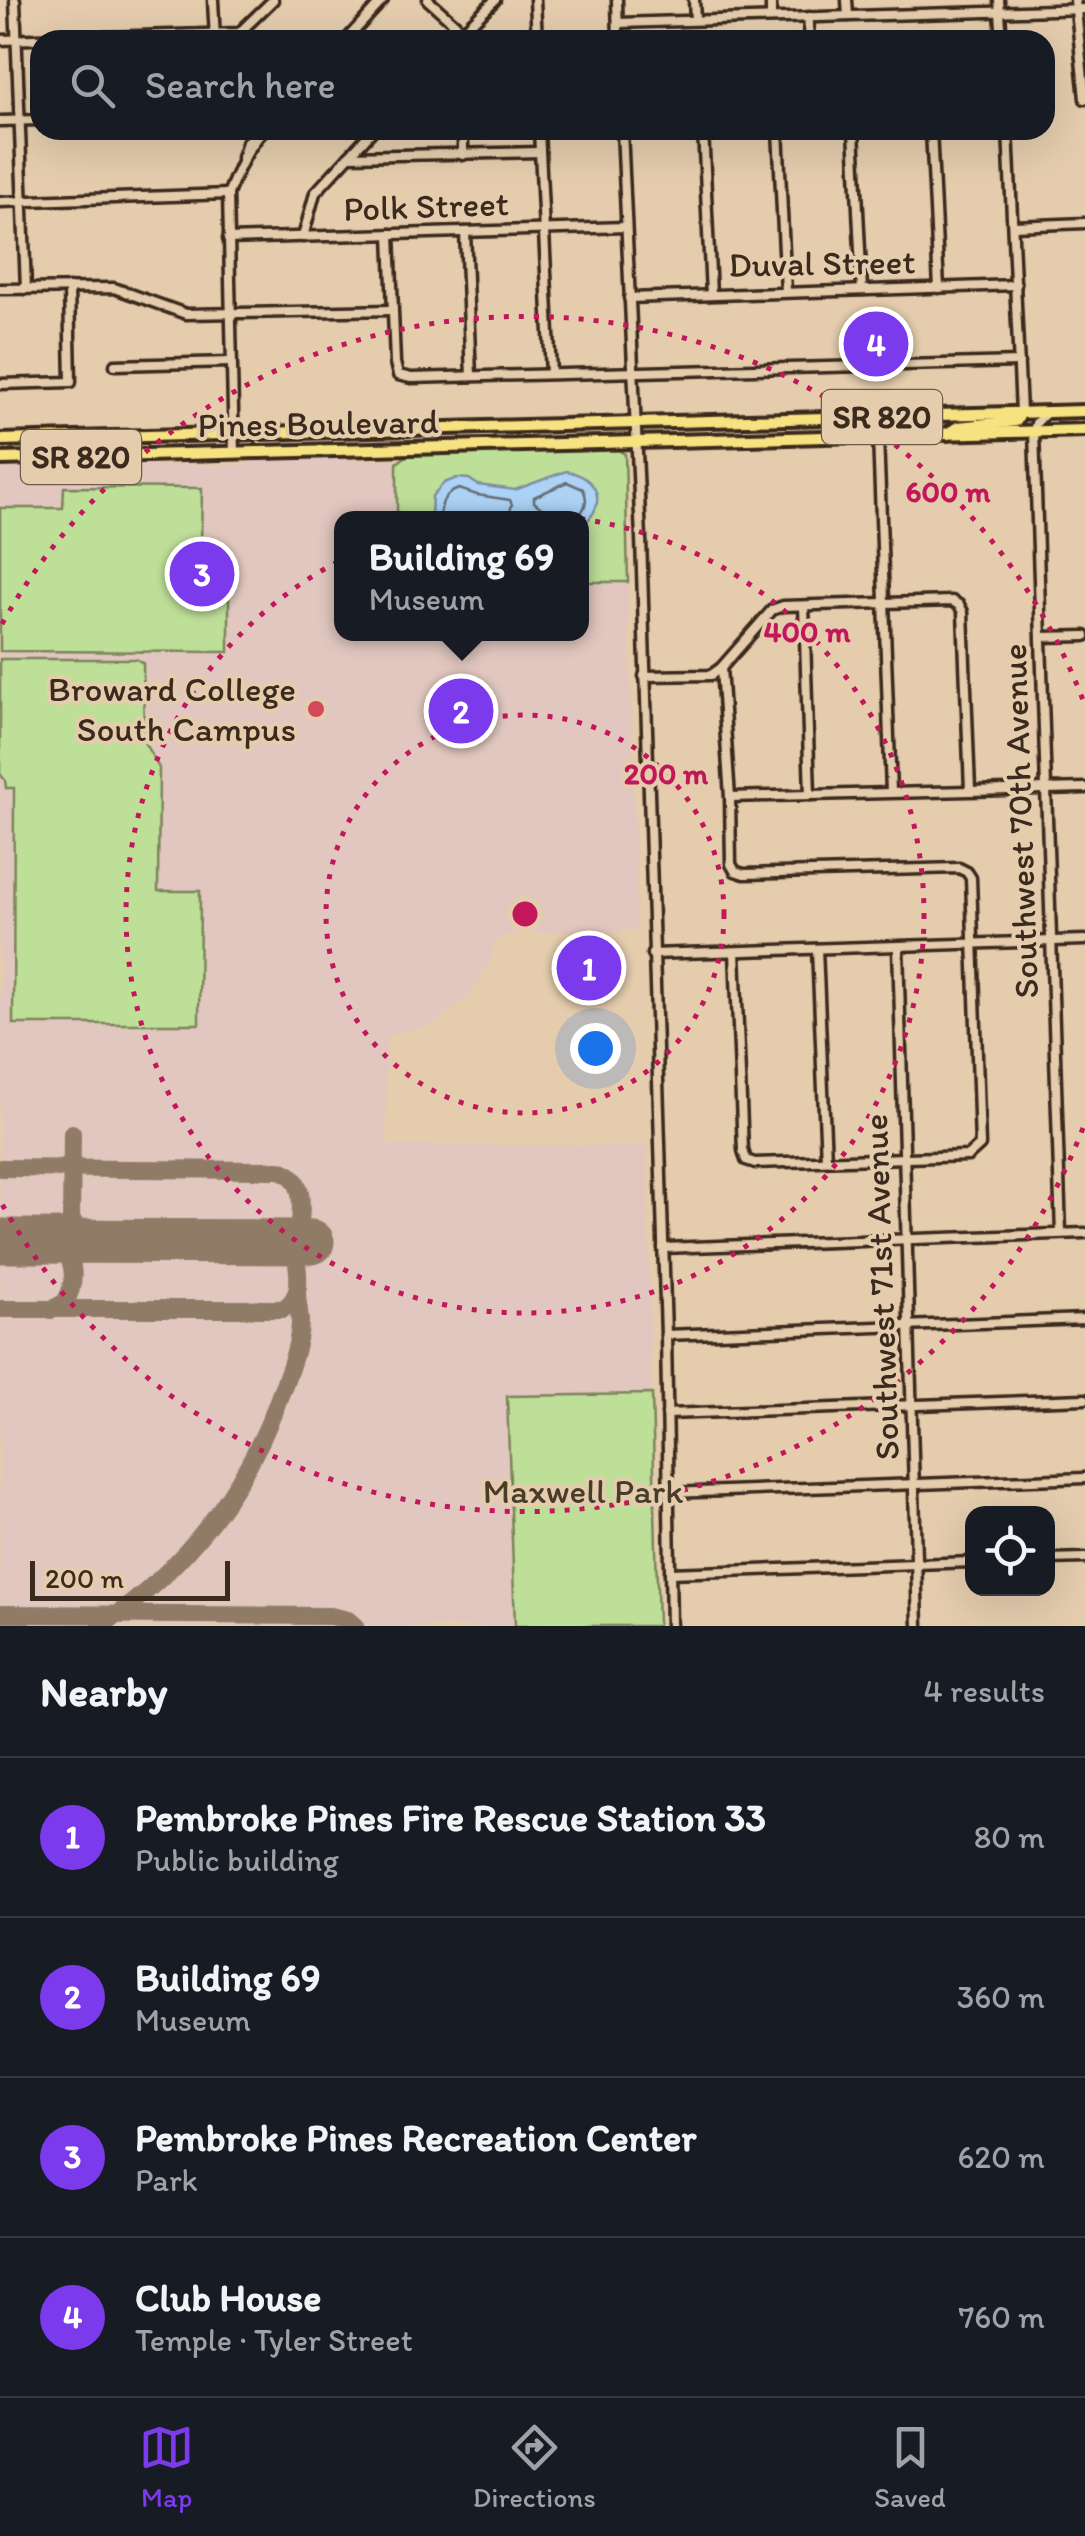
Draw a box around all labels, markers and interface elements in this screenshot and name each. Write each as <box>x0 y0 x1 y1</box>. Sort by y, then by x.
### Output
search box <box>30 30 1055 140</box>
icon: search <box>65 58 120 113</box>
text: Search here <box>145 62 336 108</box>
street label: Polk Street <box>343 182 509 230</box>
street label: Duval Street <box>728 240 916 286</box>
pin: 4 <box>844 306 908 382</box>
road number: SR 820 <box>822 390 942 444</box>
street label: Pines Boulevard <box>197 400 439 446</box>
road number: SR 820 <box>21 430 141 484</box>
text: 600 m <box>906 473 991 510</box>
popup <box>334 511 589 641</box>
text: Building 69 <box>369 534 554 580</box>
pin: 3 <box>170 536 234 612</box>
text: Museum <box>369 580 485 618</box>
text: 400 m <box>764 613 851 650</box>
street label: Southwest 70th Avenue <box>993 643 1047 999</box>
place label: Broward College South Campus <box>48 668 296 750</box>
pin: 2 <box>428 674 494 748</box>
marker: Broward College South Campus <box>305 698 327 720</box>
text: 200 m <box>624 755 709 792</box>
centre of rings <box>507 896 543 932</box>
pin: 1 <box>556 930 622 1006</box>
your location <box>570 1023 621 1074</box>
street label: Southwest 71st Avenue <box>854 1113 908 1461</box>
park label: Maxwell Park <box>483 1470 683 1512</box>
map controls <box>965 1506 1055 1596</box>
button: locate <box>965 1506 1055 1596</box>
scale bar <box>30 1556 230 1600</box>
text: 200 m <box>45 1561 124 1595</box>
text: Nearby <box>40 1666 167 1717</box>
text: 4 results <box>924 1672 1045 1710</box>
text: Pembroke Pines Fire Rescue Station 33 <box>135 1795 766 1841</box>
text: 1 <box>65 1818 80 1856</box>
text: 80 m <box>974 1818 1045 1856</box>
text: Public building <box>135 1841 339 1879</box>
text: Building 69 <box>135 1955 321 2001</box>
text: 2 <box>64 1978 81 2016</box>
text: 360 m <box>957 1978 1045 2016</box>
text: Museum <box>135 2001 251 2039</box>
text: Pembroke Pines Recreation Center <box>135 2115 696 2161</box>
text: 3 <box>64 2138 81 2176</box>
text: 620 m <box>957 2138 1045 2176</box>
text: Park <box>135 2161 198 2199</box>
text: Club House <box>135 2275 321 2321</box>
text: 4 <box>63 2298 82 2336</box>
text: 760 m <box>958 2298 1045 2336</box>
text: Temple · Tyler Street <box>135 2321 413 2359</box>
tab: Map <box>139 2420 194 2514</box>
tab: Directions <box>473 2420 596 2514</box>
tab: Saved <box>874 2420 946 2514</box>

